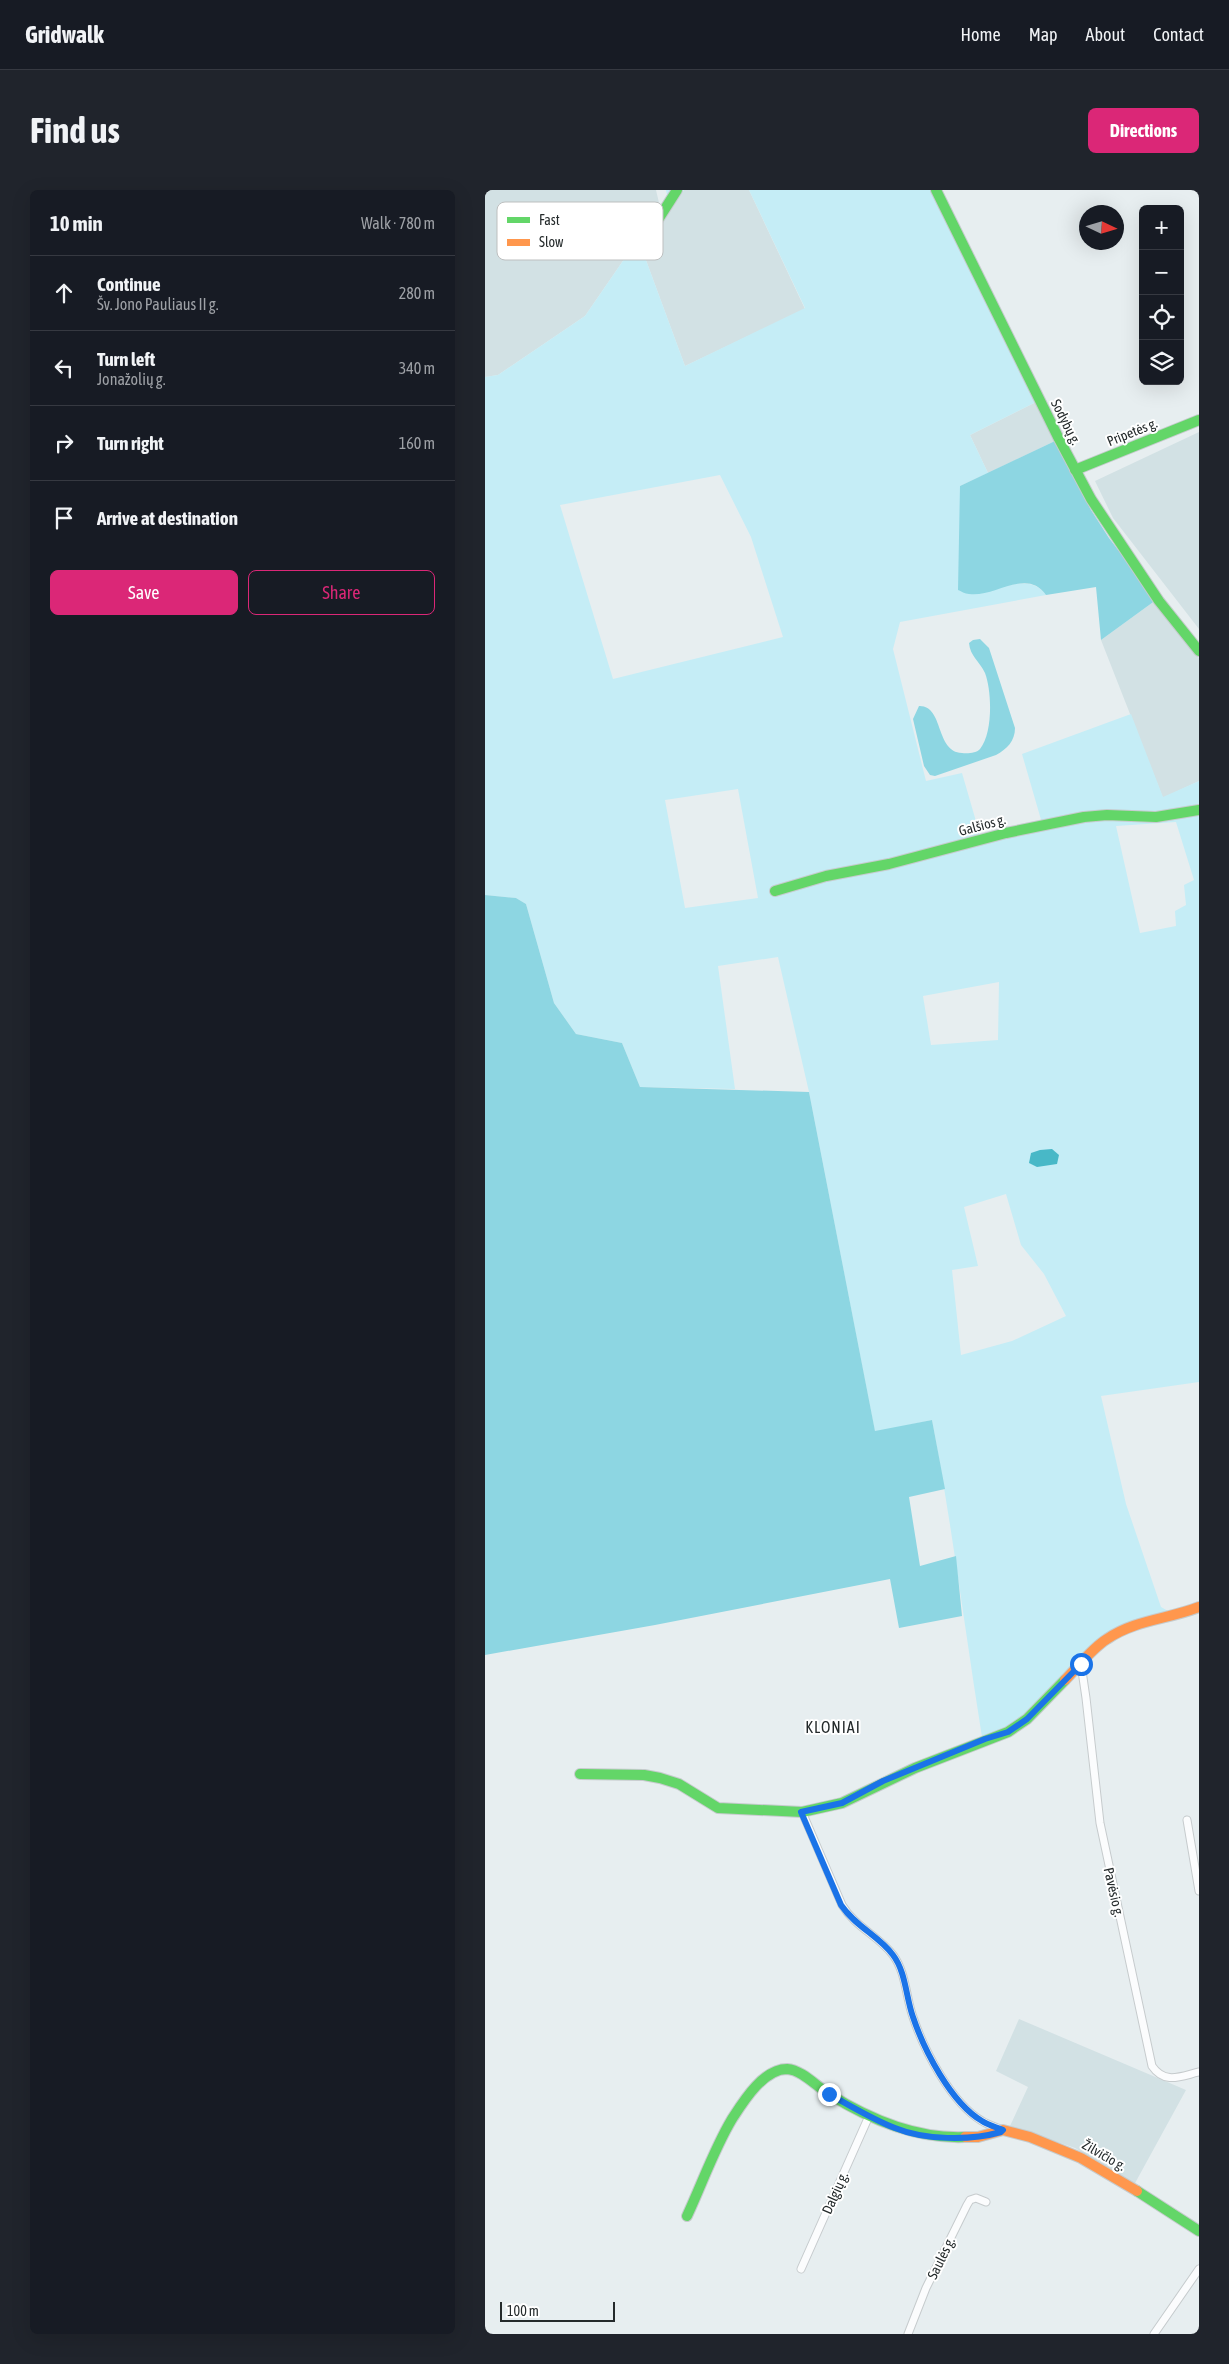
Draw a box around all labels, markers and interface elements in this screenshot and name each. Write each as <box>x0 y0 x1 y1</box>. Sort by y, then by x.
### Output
text: Gridwalk <box>25 21 104 48</box>
text: Home <box>961 24 1001 45</box>
text: Map <box>1029 24 1058 45</box>
text: About <box>1086 24 1125 45</box>
text: Contact <box>1153 24 1204 45</box>
button: Directions <box>1088 108 1199 153</box>
text: Find us <box>30 110 120 150</box>
legend <box>497 202 663 260</box>
north arrow <box>1079 205 1124 250</box>
map controls <box>1139 205 1184 385</box>
button: + <box>1139 205 1184 250</box>
text: 10 min <box>50 211 103 235</box>
text: Fast <box>539 212 560 228</box>
text: Walk · 780 m <box>361 214 435 232</box>
text: Slow <box>539 234 564 250</box>
button: − <box>1139 250 1184 295</box>
text: Continue <box>97 273 161 295</box>
icon: ahead <box>50 279 78 307</box>
text: 280 m <box>399 284 435 302</box>
text: Šv. Jono Pauliaus II g. <box>97 295 219 313</box>
button: locate <box>1139 295 1184 340</box>
button: layers <box>1139 340 1184 385</box>
text: Turn left <box>97 348 155 370</box>
icon: left <box>50 354 78 382</box>
text: 340 m <box>399 359 435 377</box>
text: Jonažolių g. <box>97 370 166 388</box>
street label: Sodybų g. <box>1048 397 1084 447</box>
street label: Pripetės g. <box>1105 415 1159 449</box>
icon: right <box>50 429 78 457</box>
text: Turn right <box>97 432 164 454</box>
text: 160 m <box>399 434 435 452</box>
icon: arrive <box>50 504 78 532</box>
text: Arrive at destination <box>97 507 238 529</box>
button: Save <box>50 570 238 615</box>
button: Share <box>248 570 435 615</box>
street label: Galšios g. <box>957 811 1007 839</box>
route start <box>1070 1653 1093 1676</box>
district label: KLONIAI <box>805 1718 861 1736</box>
street label: Pavėsio g. <box>1101 1866 1127 1918</box>
route end <box>818 2083 841 2106</box>
street label: Žilvičio g. <box>1079 2136 1129 2174</box>
street label: Dalgių g. <box>819 2170 851 2216</box>
street label: Saulės g. <box>924 2235 958 2281</box>
scale bar <box>500 2299 615 2322</box>
text: 100 m <box>507 2303 539 2319</box>

